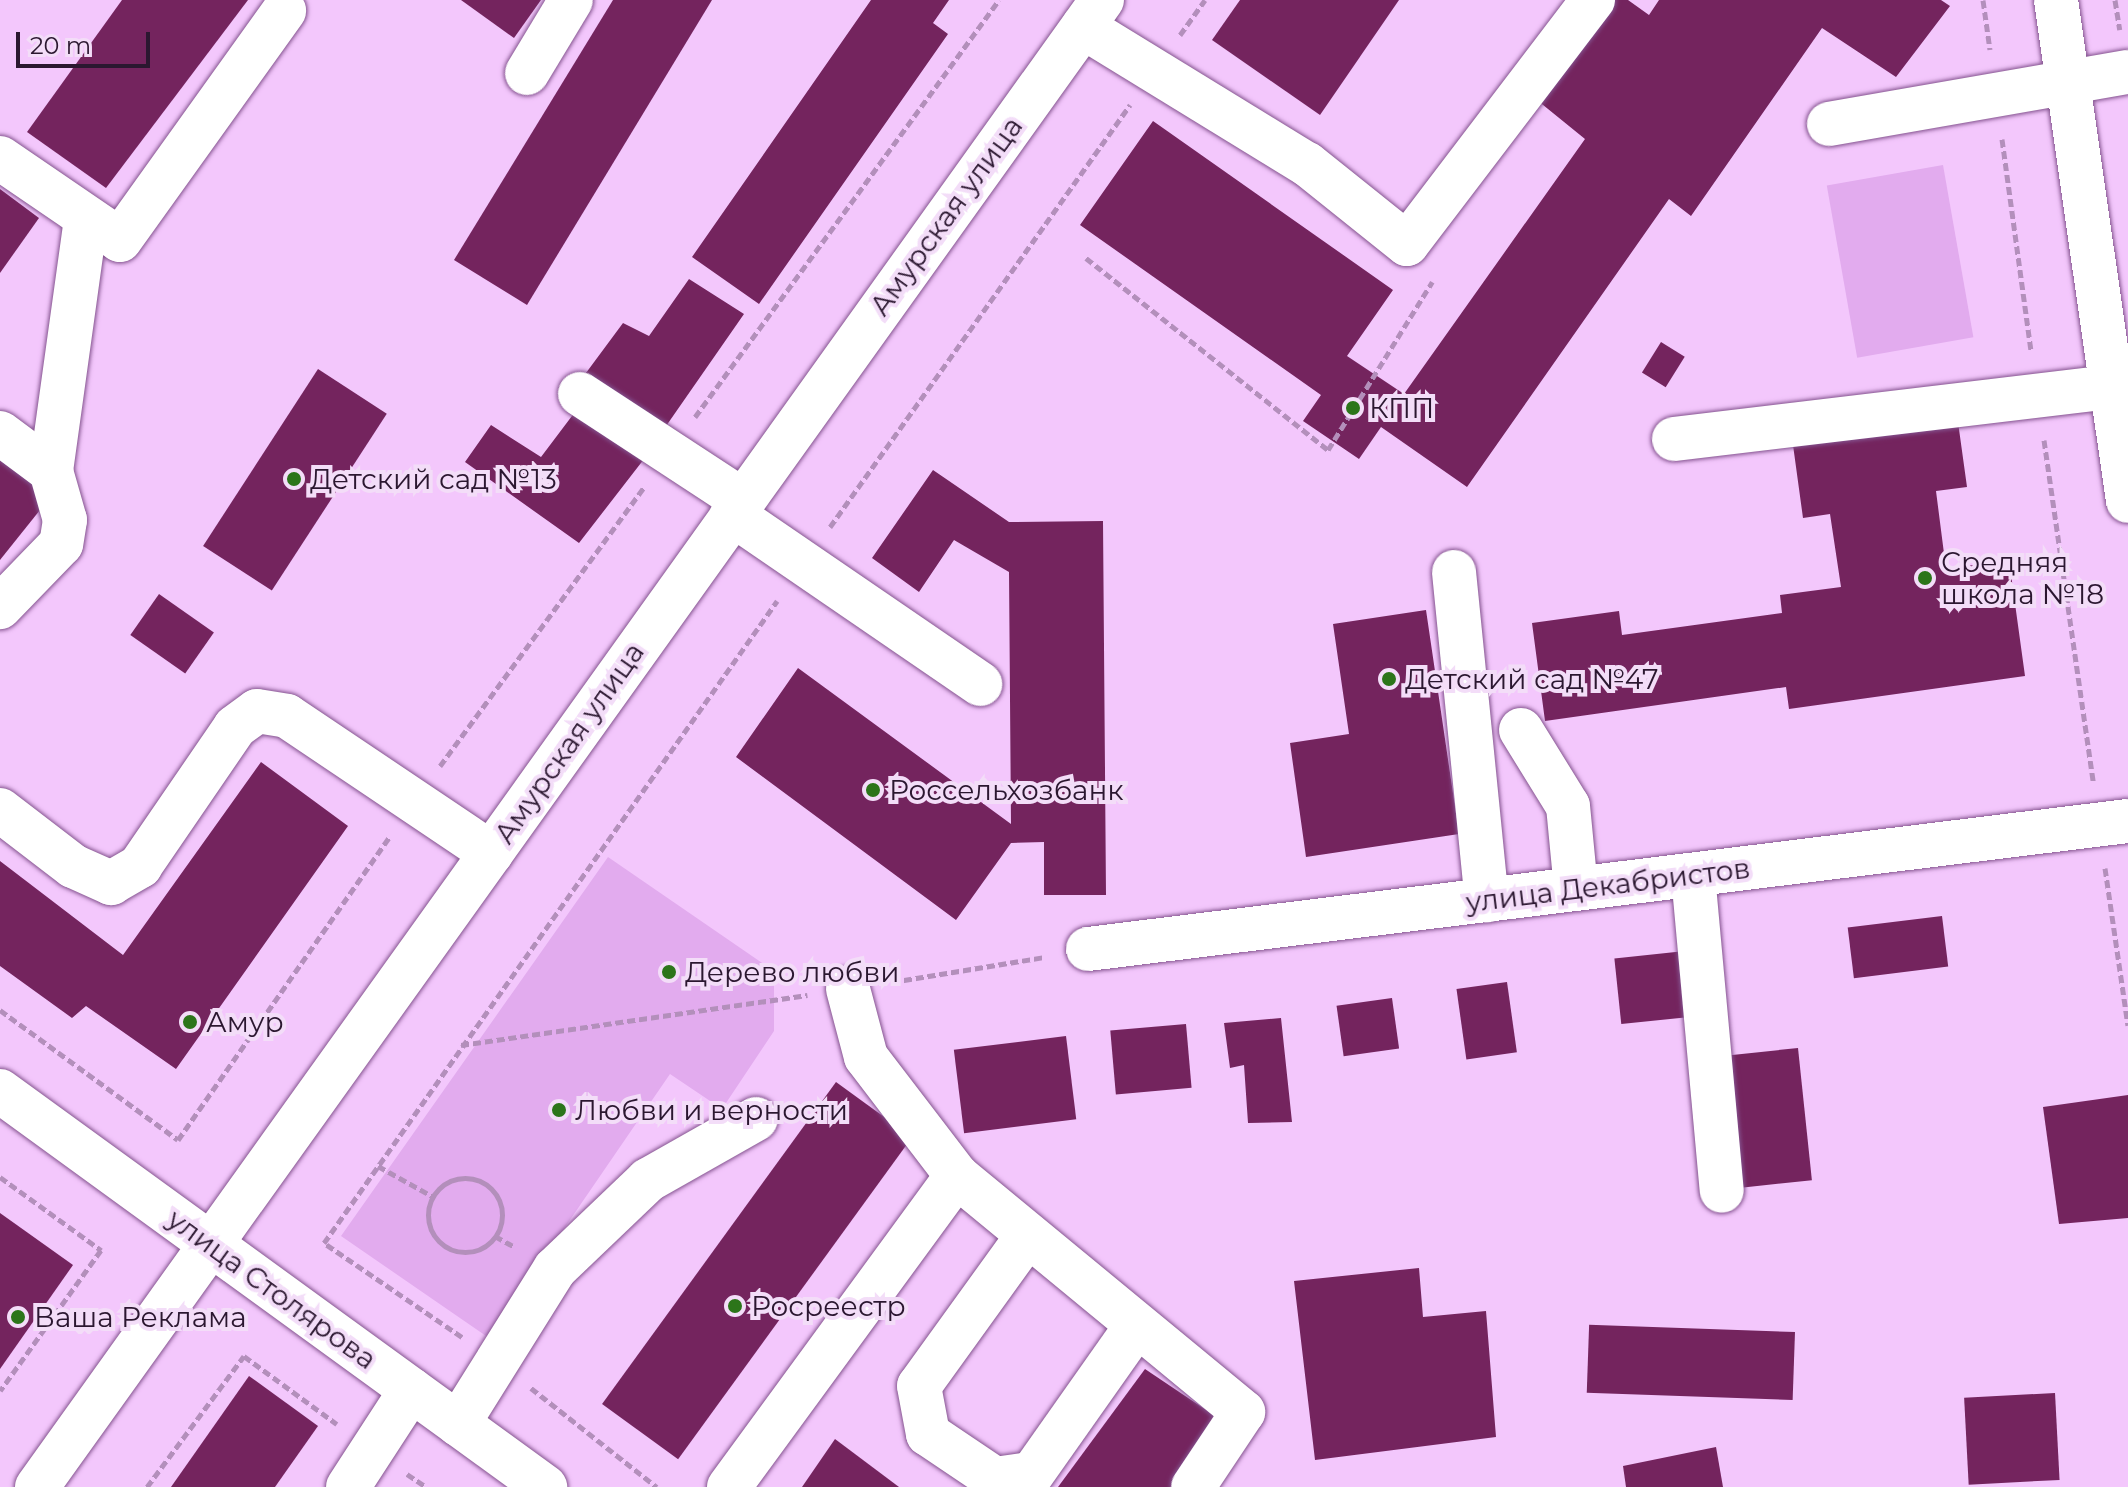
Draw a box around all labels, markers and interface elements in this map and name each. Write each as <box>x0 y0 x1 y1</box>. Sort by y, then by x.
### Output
scale bar <box>20 16 154 66</box>
text: 20 m <box>30 31 91 60</box>
street label: Амурская улица <box>863 110 1029 322</box>
place label: КПП <box>1369 391 1434 425</box>
marker: КПП <box>1344 399 1362 417</box>
place label: Детский сад №13 <box>310 462 557 496</box>
marker: Детский сад №13 <box>285 470 303 488</box>
place label: Средняя школа №18 <box>1941 545 2104 611</box>
marker: Средняя школа №18 <box>1916 569 1934 587</box>
street label: Амурская улица <box>487 636 651 850</box>
place label: Детский сад №47 <box>1405 662 1658 696</box>
marker: Детский сад №47 <box>1380 670 1398 688</box>
place label: Россельхозбанк <box>889 773 1124 807</box>
marker: Россельхозбанк <box>864 781 882 799</box>
street label: улица Декабристов <box>1464 851 1752 919</box>
place label: Дерево любви <box>685 955 899 989</box>
marker: Дерево любви <box>660 963 678 981</box>
place label: Амур <box>206 1005 284 1039</box>
marker: Амур <box>181 1013 199 1031</box>
place label: Любви и верности <box>575 1093 848 1127</box>
marker: Любви и верности <box>550 1101 568 1119</box>
street label: улица Столярова <box>161 1202 383 1376</box>
place label: Росреестр <box>751 1289 906 1323</box>
marker: Росреестр <box>726 1297 744 1315</box>
place label: Ваша Реклама <box>34 1300 246 1334</box>
marker: Ваша Реклама <box>9 1308 27 1326</box>

